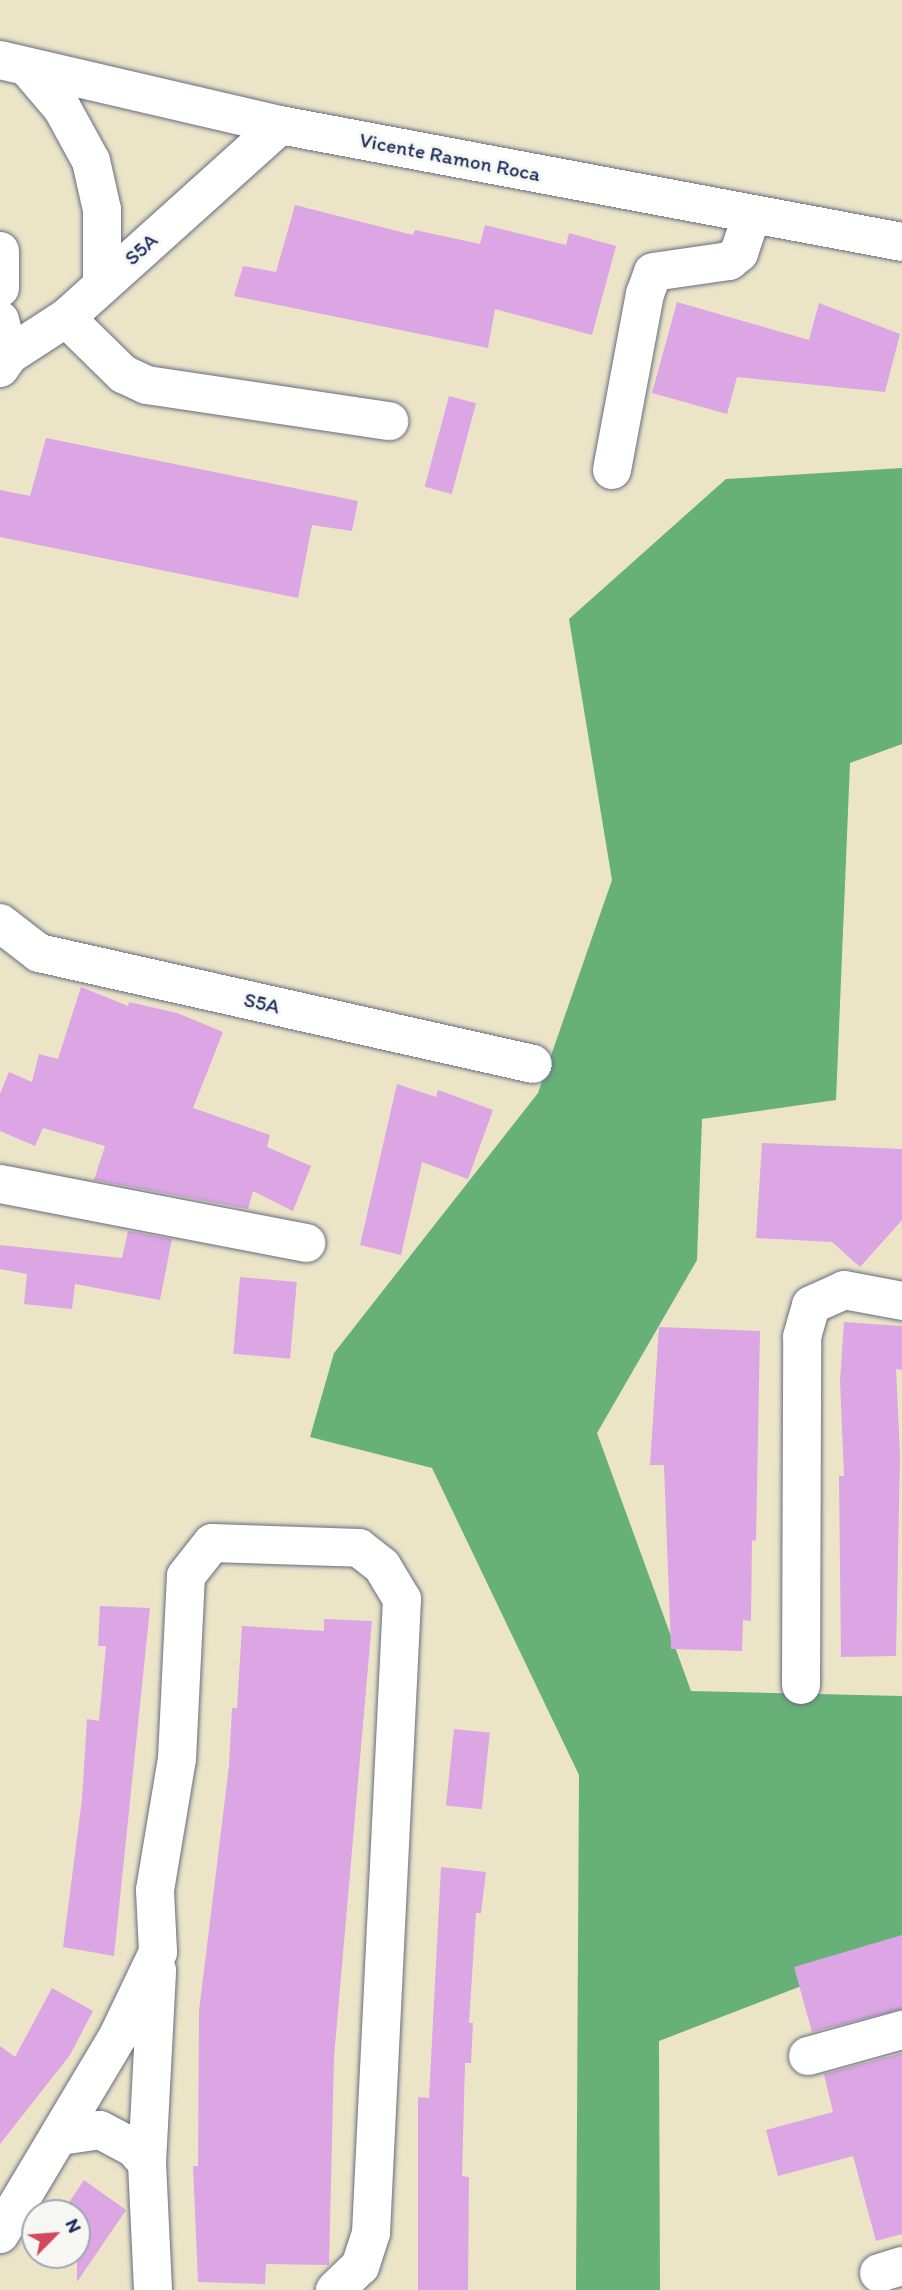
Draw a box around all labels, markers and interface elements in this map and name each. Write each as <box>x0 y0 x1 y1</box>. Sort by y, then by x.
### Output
street label: Vicente Ramon Roca <box>358 127 542 187</box>
street label: S5A <box>119 228 163 270</box>
street label: S5A <box>241 987 283 1019</box>
north arrow <box>21 2199 91 2269</box>
text: N <box>61 2215 87 2236</box>

